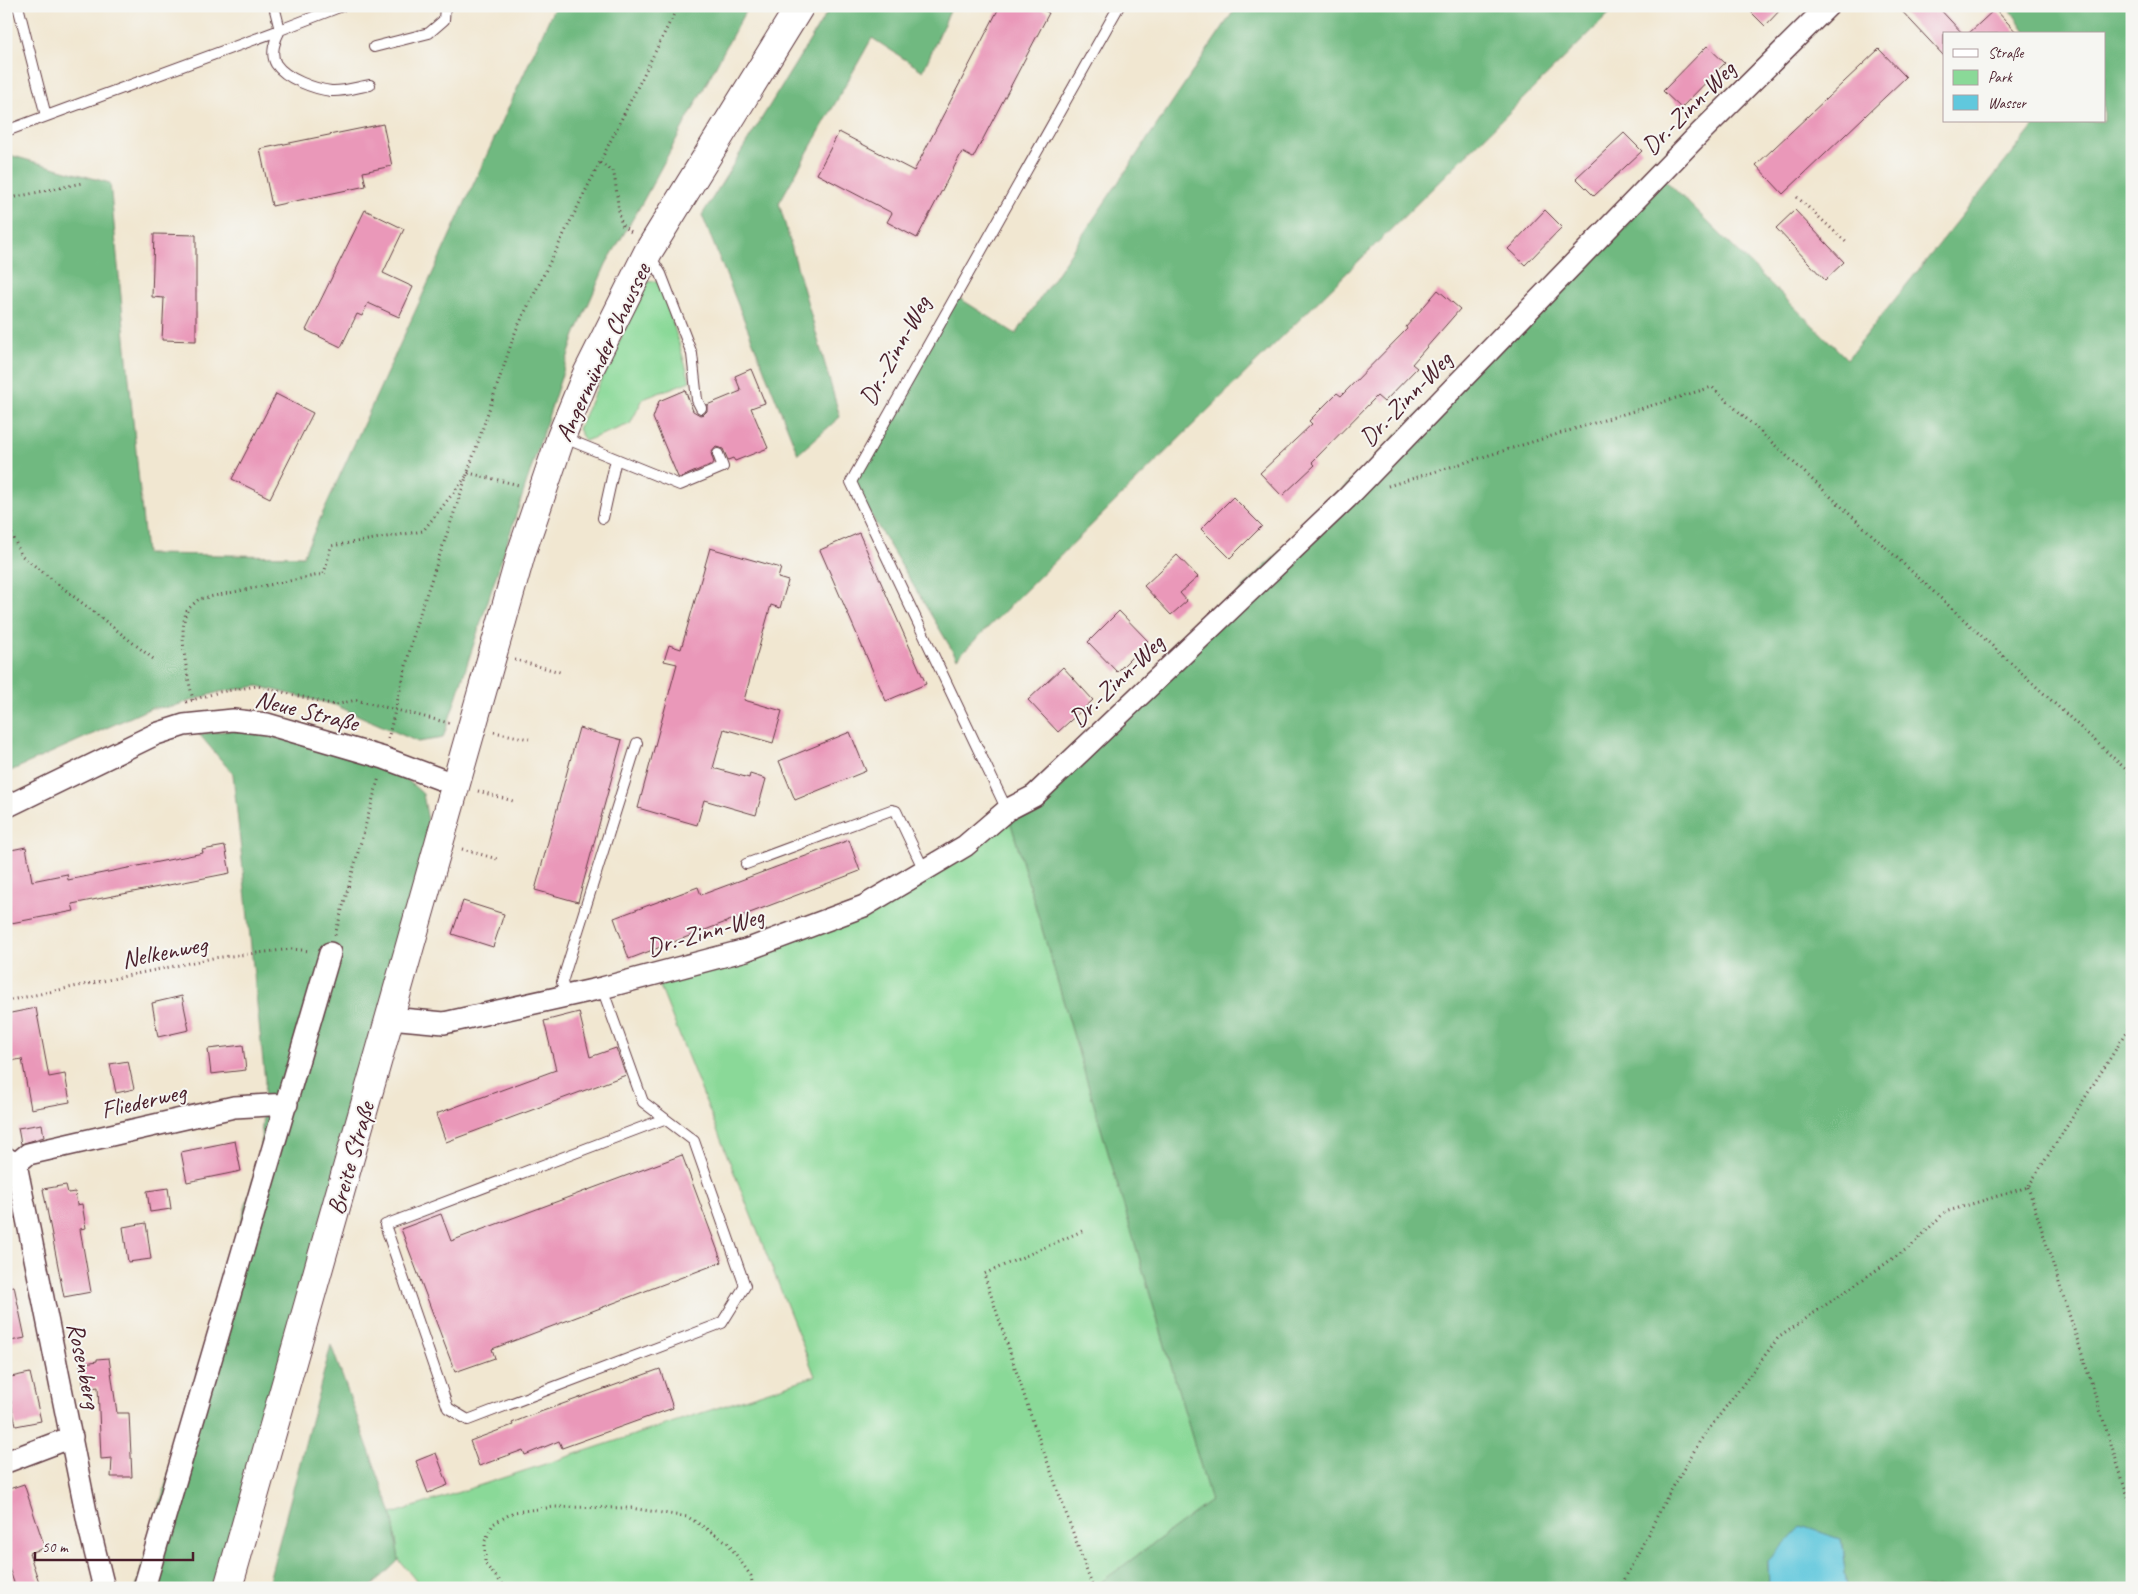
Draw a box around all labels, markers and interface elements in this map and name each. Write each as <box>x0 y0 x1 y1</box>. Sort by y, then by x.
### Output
legend <box>1943 32 2106 122</box>
text: Straße <box>1988 44 2024 63</box>
street label: Dr.-Zinn-Weg <box>1635 53 1743 162</box>
text: Park <box>1988 68 2013 87</box>
text: Wasser <box>1988 94 2027 113</box>
street label: Angermünder Chaussee <box>548 256 659 447</box>
street label: Dr.-Zinn-Weg <box>852 289 939 411</box>
street label: Dr.-Zinn-Weg <box>1352 343 1460 453</box>
street label: Dr.-Zinn-Weg <box>1062 627 1172 734</box>
street label: Neue Straße <box>252 683 363 740</box>
street label: Dr.-Zinn-Weg <box>643 900 769 964</box>
street label: Nelkenweg <box>119 928 212 976</box>
street label: Fliederweg <box>98 1075 191 1126</box>
street label: Breite Straße <box>320 1097 383 1218</box>
street label: Rosenberg <box>59 1319 109 1413</box>
scale bar <box>35 1529 192 1561</box>
text: 50 m <box>42 1538 69 1557</box>

